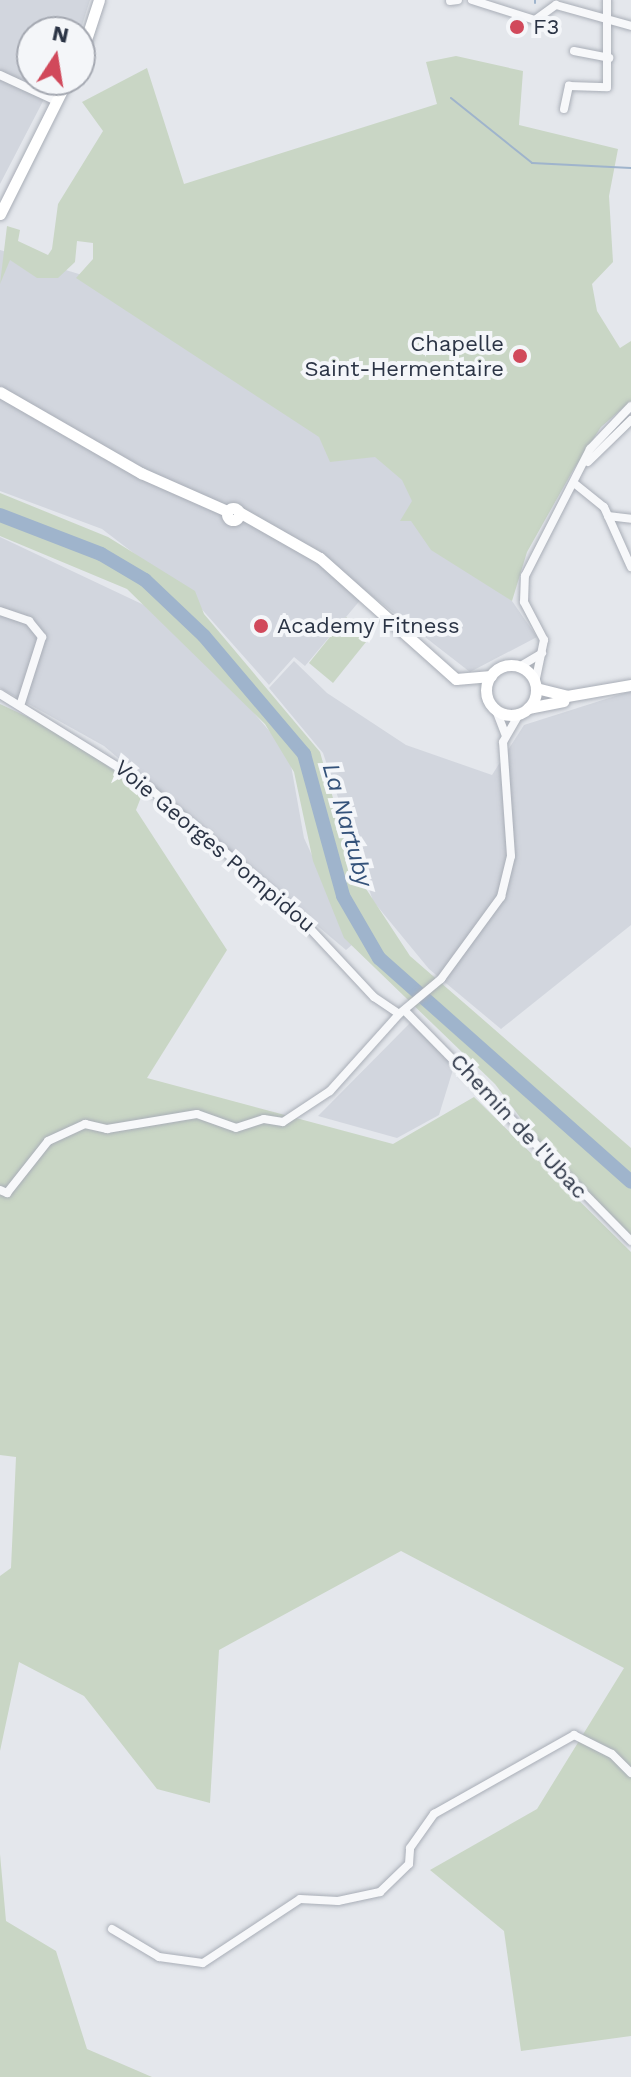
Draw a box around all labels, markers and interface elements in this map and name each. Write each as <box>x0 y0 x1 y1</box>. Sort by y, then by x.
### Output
place label: F3 <box>533 14 559 40</box>
north arrow <box>16 16 96 96</box>
marker: F3 <box>508 18 526 36</box>
text: N <box>50 20 71 48</box>
place label: Chapelle Saint-Hermentaire <box>305 330 504 382</box>
marker: Chapelle Saint-Hermentaire <box>511 347 529 365</box>
place label: Academy Fitness <box>277 613 460 639</box>
marker: Academy Fitness <box>252 617 270 635</box>
street label: Voie Georges Pompidou <box>109 754 321 938</box>
water label: La Nartuby <box>316 760 378 890</box>
street label: Chemin de l'Ubac <box>445 1048 593 1204</box>

